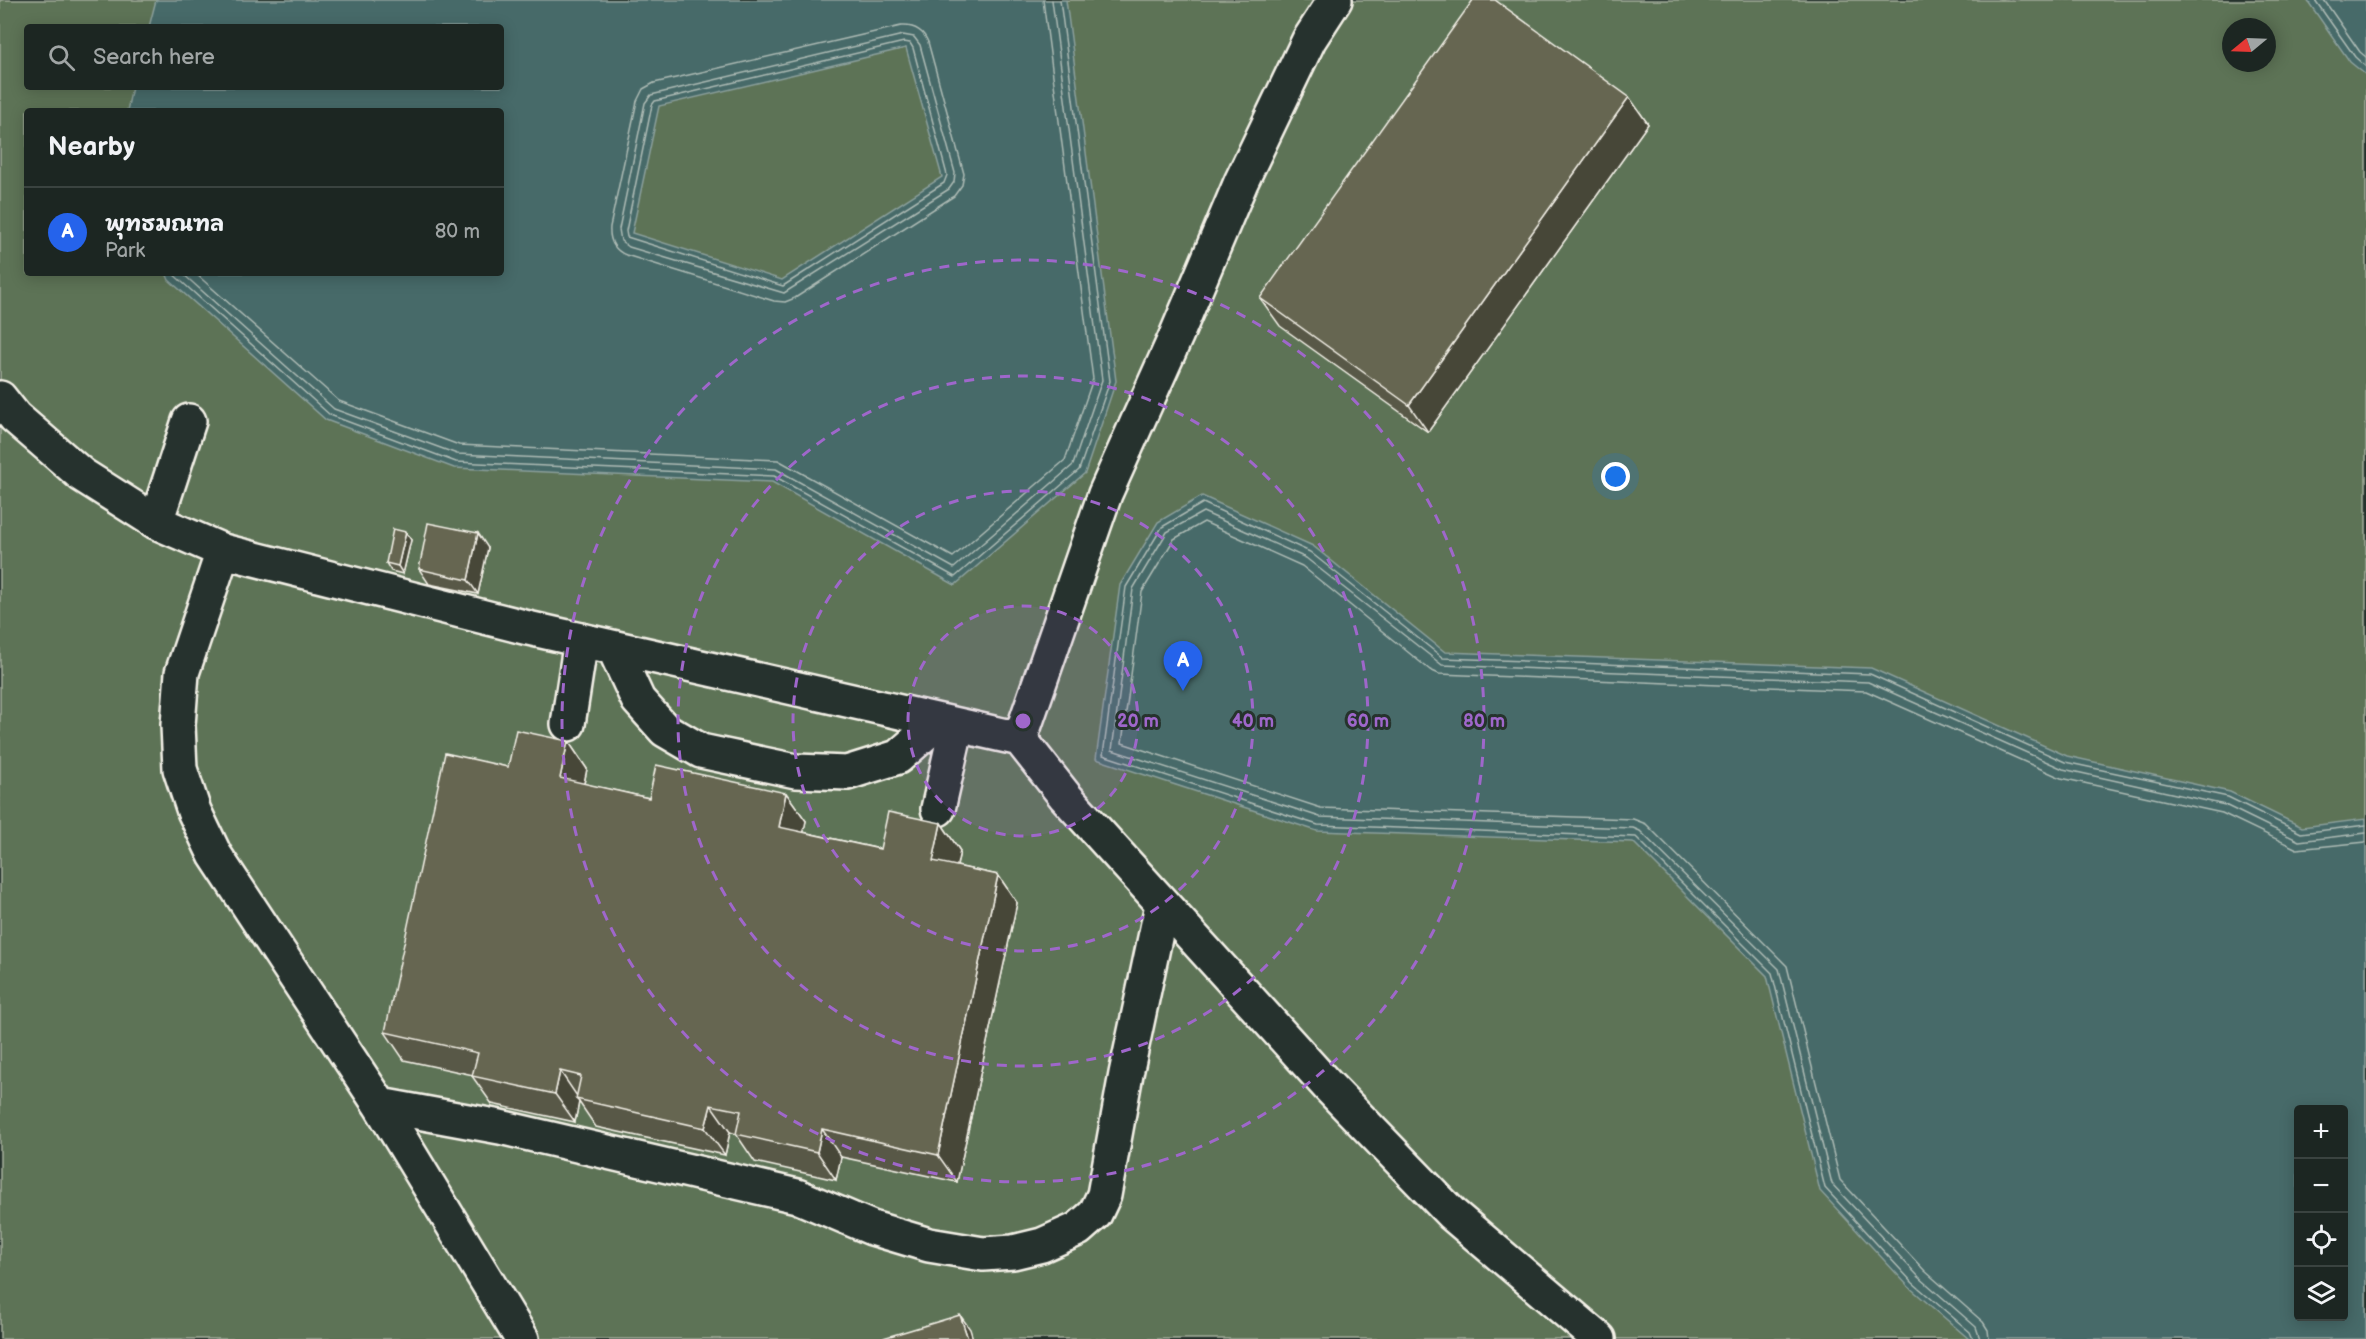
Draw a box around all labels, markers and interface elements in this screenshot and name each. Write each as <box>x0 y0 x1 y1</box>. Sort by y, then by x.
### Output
north arrow <box>2222 18 2276 72</box>
search box <box>24 24 504 90</box>
icon: search <box>45 41 78 74</box>
text: Search here <box>93 44 215 71</box>
text: Nearby <box>48 132 135 163</box>
text: พุทธมณฑล <box>105 211 224 238</box>
text: A <box>61 220 74 244</box>
text: 80 m <box>435 220 480 244</box>
text: Park <box>105 239 145 263</box>
your location <box>1601 462 1630 491</box>
pin: A <box>1164 642 1202 691</box>
centre of rings <box>1013 711 1033 731</box>
text: 20 m <box>1117 711 1159 732</box>
text: 40 m <box>1232 711 1274 732</box>
text: 60 m <box>1347 711 1389 732</box>
text: 80 m <box>1463 711 1505 732</box>
map controls <box>2294 1105 2348 1321</box>
button: + <box>2294 1105 2348 1159</box>
button: − <box>2294 1159 2348 1213</box>
button: locate <box>2294 1213 2348 1267</box>
button: layers <box>2294 1267 2348 1321</box>

